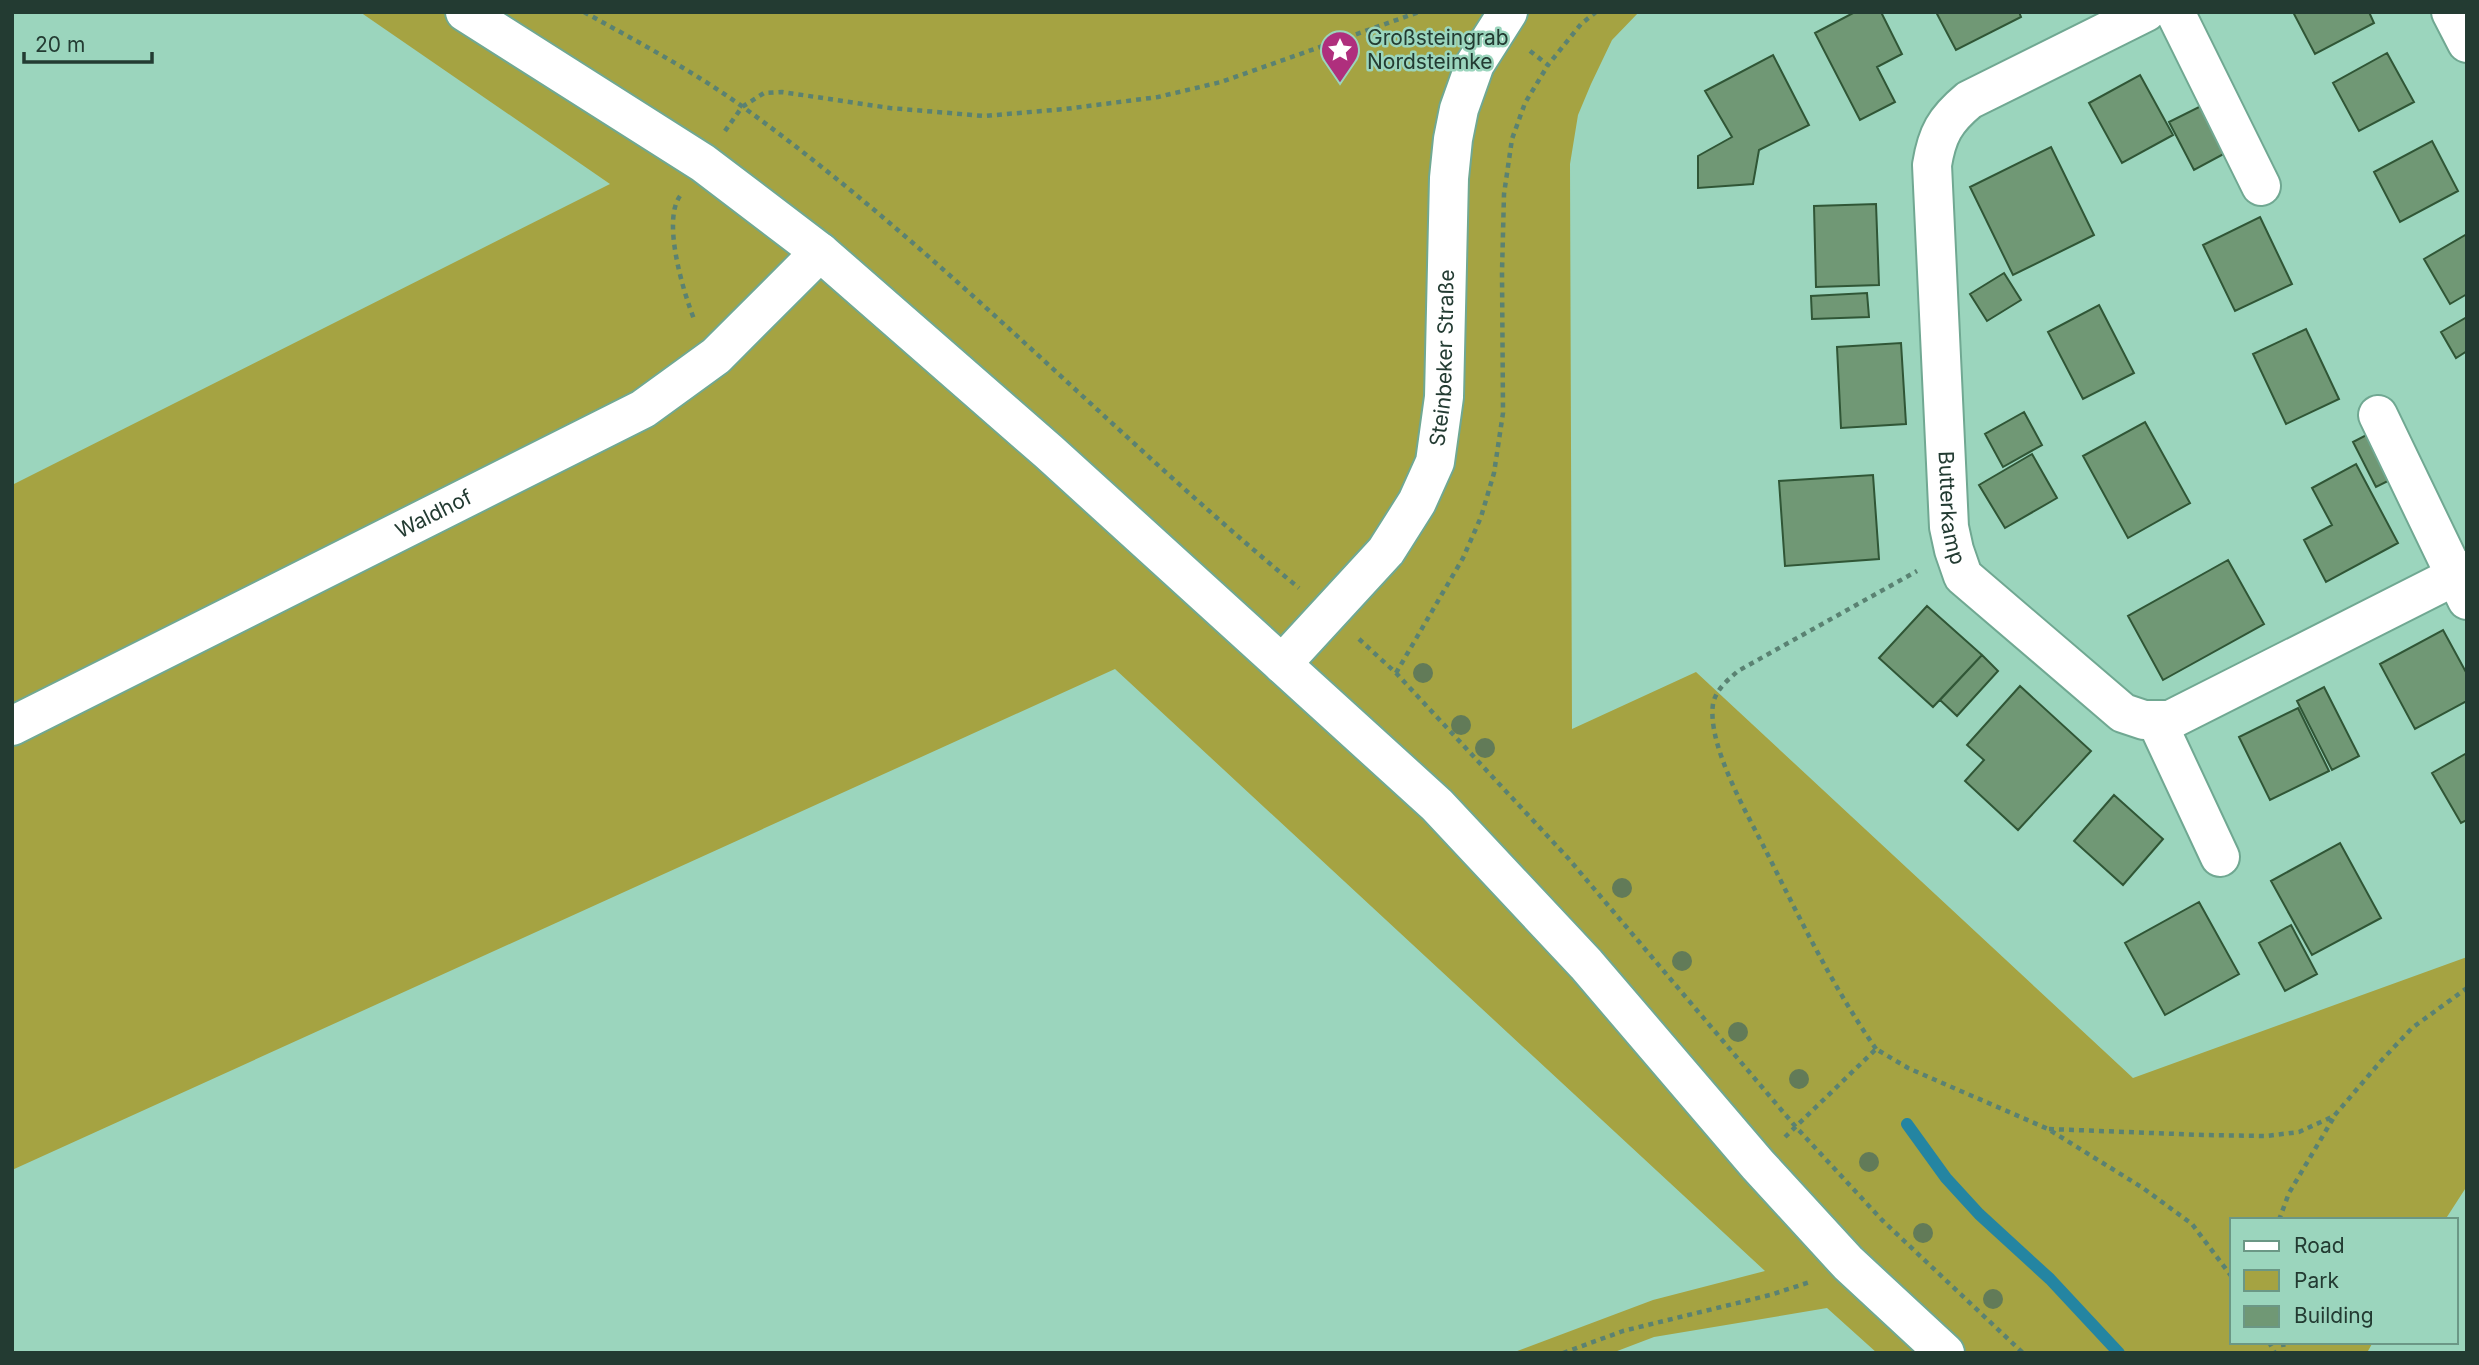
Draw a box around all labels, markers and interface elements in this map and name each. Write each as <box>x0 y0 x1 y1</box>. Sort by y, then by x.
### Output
scale bar <box>24 21 152 65</box>
place label: Großsteingrab Nordsteimke <box>1367 25 1509 74</box>
place icon: Großsteingrab Nordsteimke <box>1319 29 1361 84</box>
text: 20 m <box>35 32 85 57</box>
street label: Steinbeker Straße <box>1424 269 1459 448</box>
street label: Butterkamp <box>1933 450 1971 568</box>
street label: Waldhof <box>391 484 476 543</box>
legend <box>2230 1218 2458 1344</box>
text: Road <box>2294 1233 2345 1258</box>
text: Park <box>2294 1268 2339 1293</box>
text: Building <box>2294 1303 2374 1328</box>

